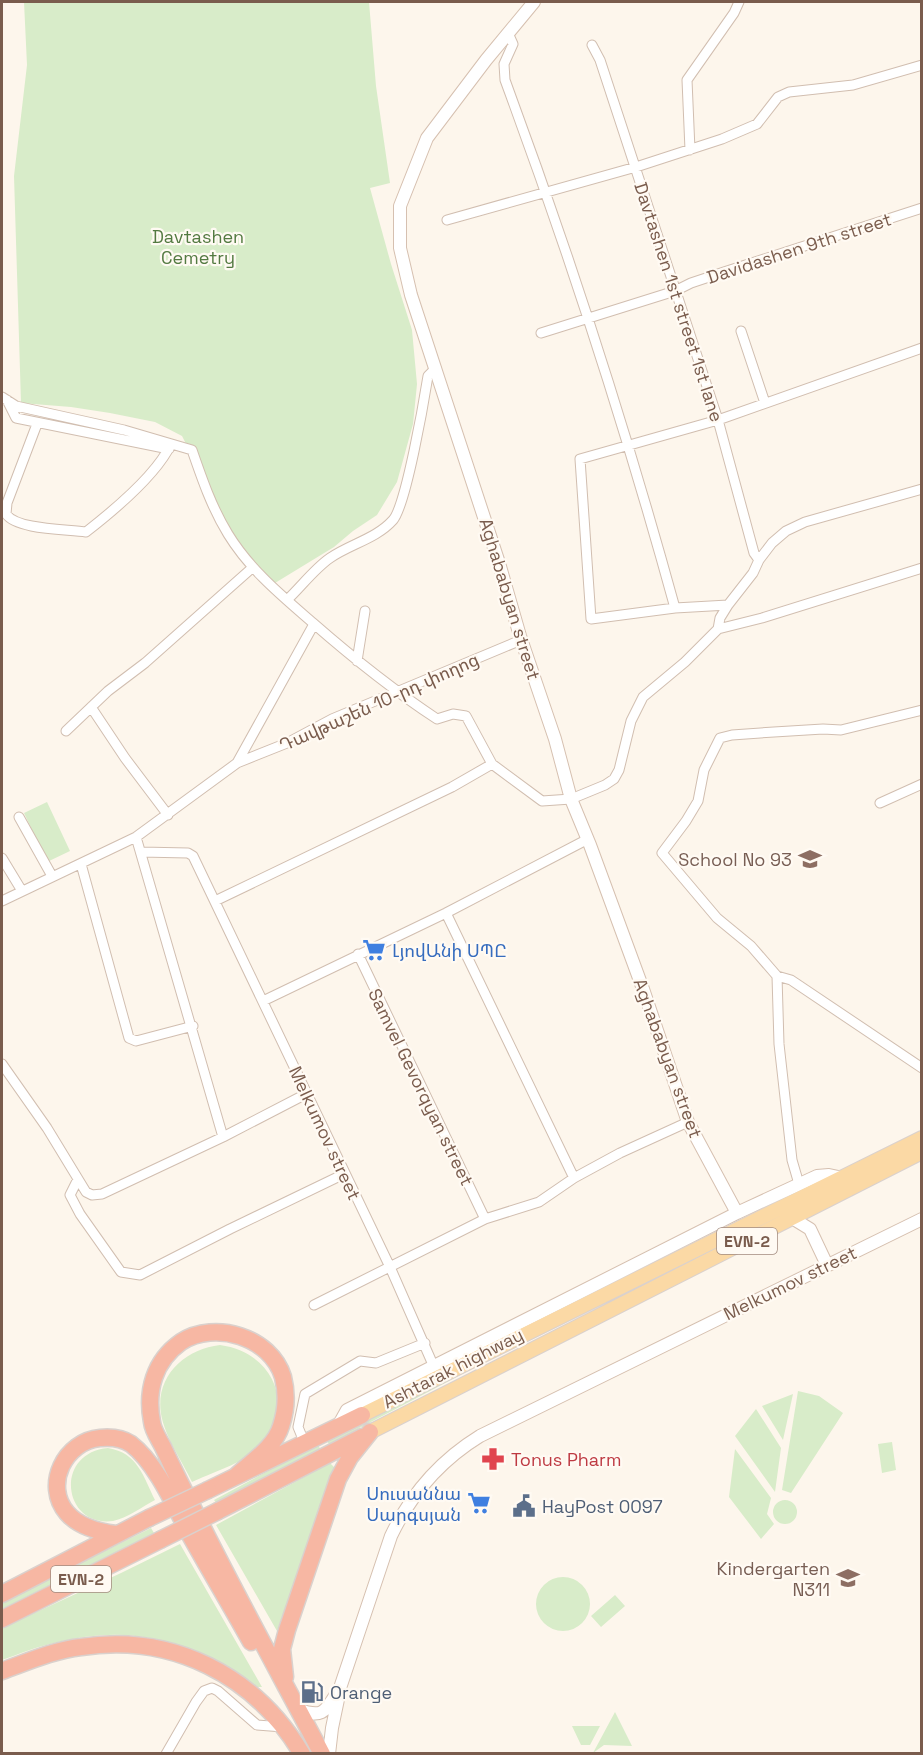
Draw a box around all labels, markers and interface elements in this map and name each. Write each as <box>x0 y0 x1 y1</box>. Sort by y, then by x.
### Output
street label: Davtashen 1st street 1st lane <box>629 179 729 425</box>
street label: Davidashen 9th street <box>704 207 894 289</box>
park label: Davtashen Cemetry <box>152 225 244 269</box>
street label: Aghababyan street <box>474 515 546 683</box>
street label: Դավթաշեն 10-րդ փողոց <box>276 647 482 757</box>
school or university icon: School No 93 <box>797 846 823 872</box>
place label: School No 93 <box>678 848 792 871</box>
supermarket icon: ԼյովԱնի ՍՊԸ <box>361 937 387 963</box>
place label: ԼյովԱնի ՍՊԸ <box>392 939 507 962</box>
street label: Aghababyan street <box>628 975 708 1141</box>
street label: Samvel Gevorqyan street <box>363 985 479 1189</box>
street label: Melkumov street <box>284 1062 366 1204</box>
road number: EVN-2 <box>717 1228 777 1254</box>
street label: Melkumov street <box>720 1241 860 1325</box>
street label: Ashtarak highway <box>379 1323 527 1413</box>
pharmacy icon: Tonus Pharm <box>480 1446 506 1472</box>
place label: Tonus Pharm <box>511 1448 621 1471</box>
place label: Սուսաննա Սարգսյան <box>366 1482 461 1526</box>
supermarket icon: Սուսաննա Սարգսյան <box>466 1490 492 1516</box>
public building icon: HayPost 0097 <box>511 1493 537 1519</box>
place label: HayPost 0097 <box>542 1495 663 1518</box>
place label: Kindergarten N311 <box>717 1557 830 1601</box>
school or university icon: Kindergarten N311 <box>835 1565 861 1591</box>
road number: EVN-2 <box>51 1566 111 1592</box>
fuel station icon: Orange <box>299 1679 325 1705</box>
place label: Orange <box>330 1681 392 1704</box>

